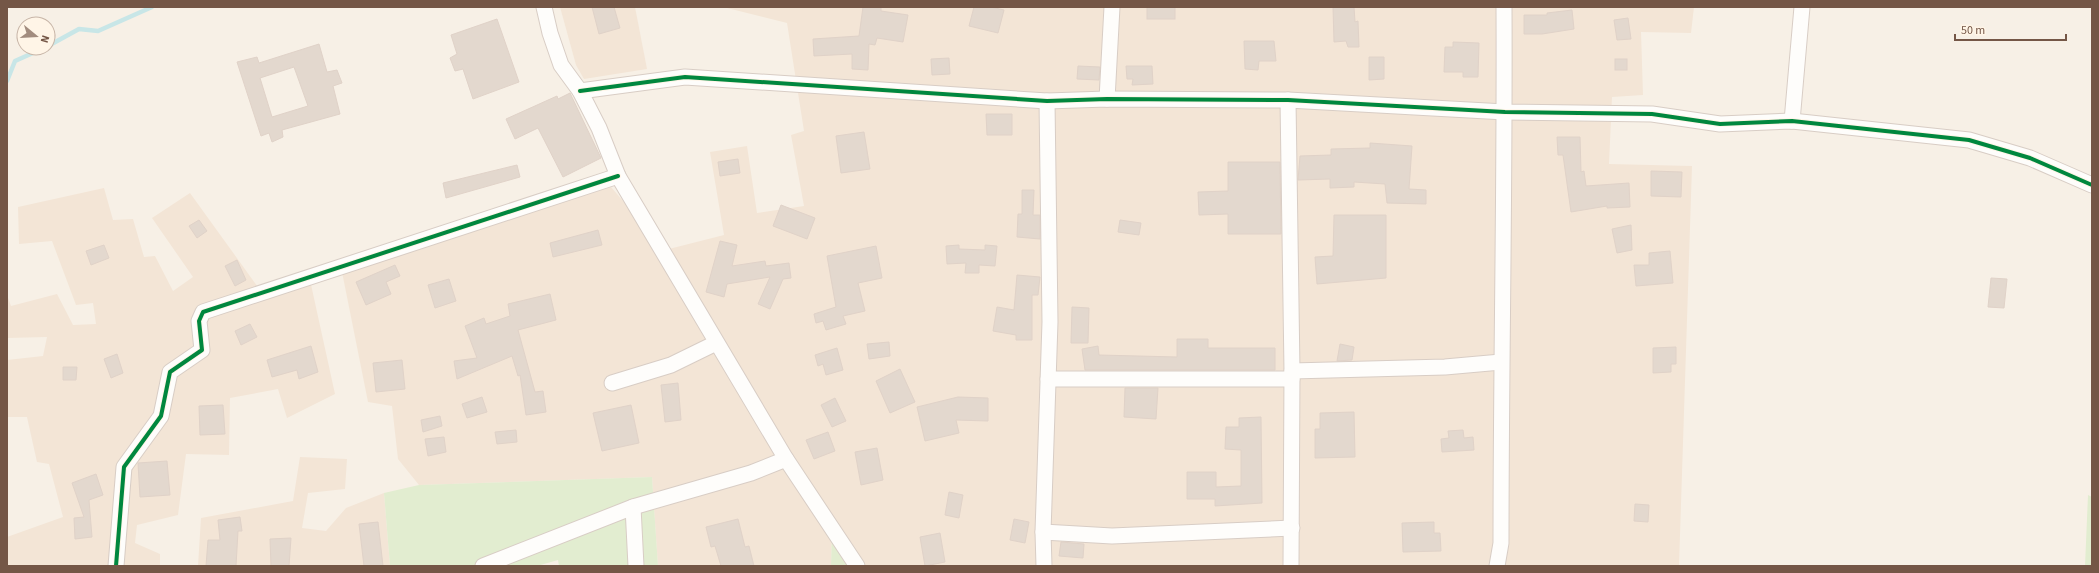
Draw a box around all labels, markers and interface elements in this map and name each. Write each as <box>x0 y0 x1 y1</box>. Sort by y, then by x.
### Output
north arrow <box>16 16 56 56</box>
scale bar <box>1955 16 2066 42</box>
text: 50 m <box>1961 22 1985 39</box>
text: N <box>37 33 53 45</box>

